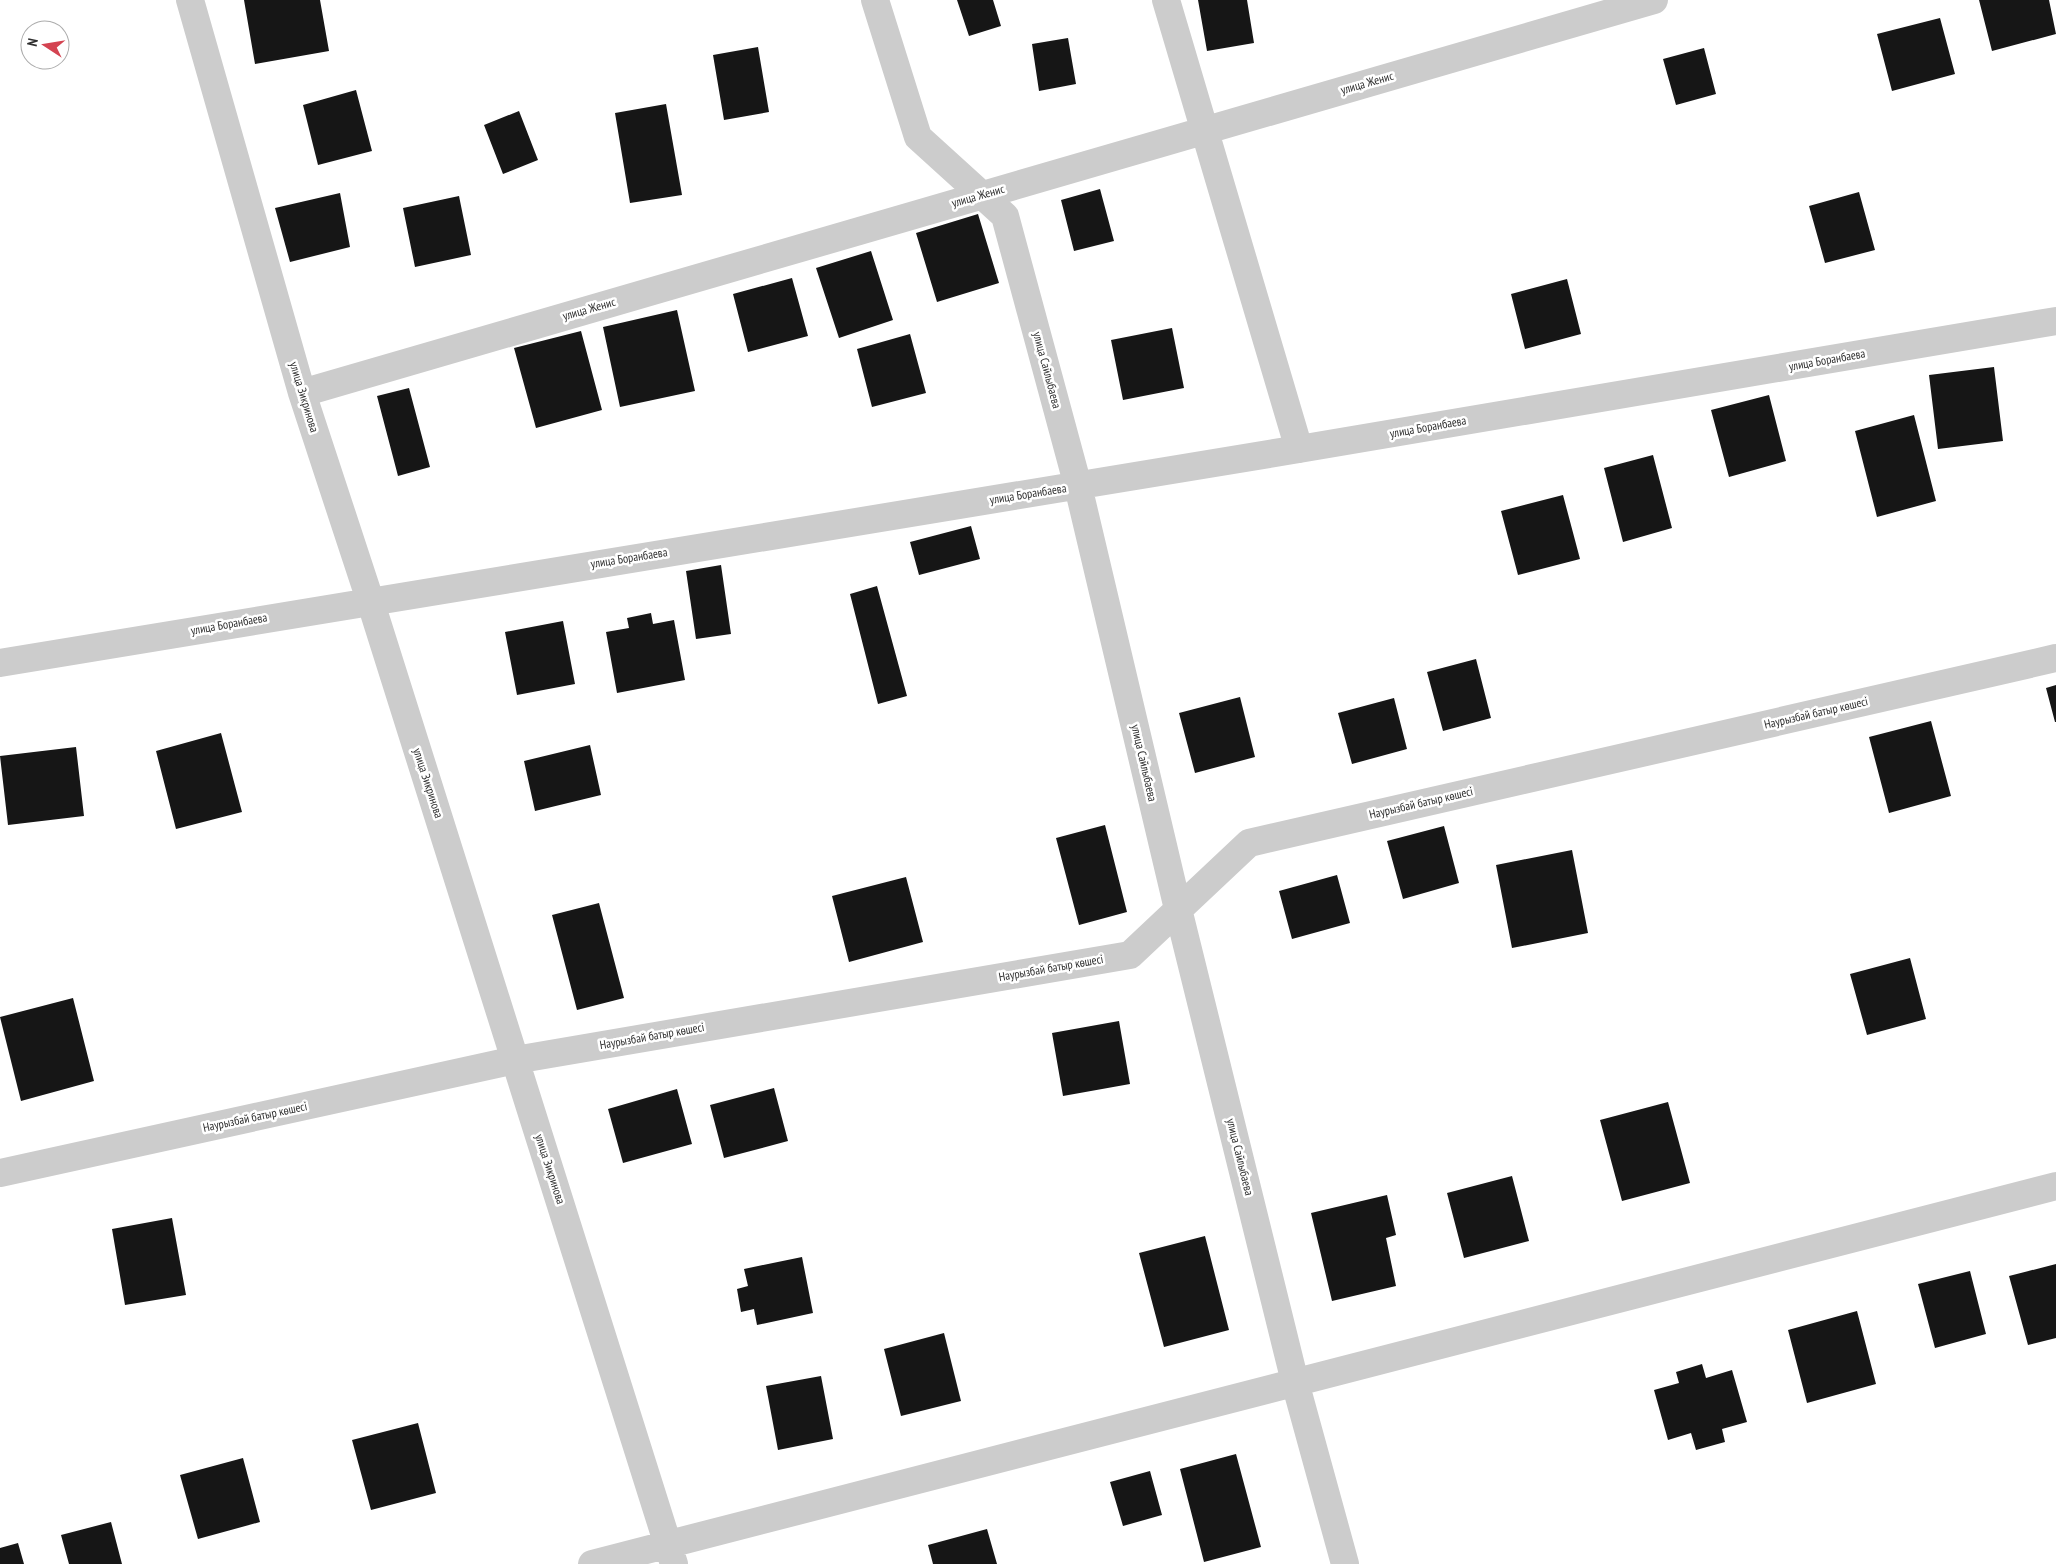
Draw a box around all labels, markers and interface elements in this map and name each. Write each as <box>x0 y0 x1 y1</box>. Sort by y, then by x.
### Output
north arrow <box>20 20 70 70</box>
text: N <box>23 37 42 48</box>
street label: улица Женис <box>1339 68 1396 97</box>
street label: улица Женис <box>950 181 1007 210</box>
street label: улица Женис <box>561 294 618 323</box>
street label: улица Сайлыбаева <box>1030 330 1065 410</box>
street label: улица Боранбаева <box>1787 345 1867 374</box>
street label: улица Зикринова <box>287 360 322 434</box>
street label: улица Боранбаева <box>1388 412 1468 441</box>
street label: улица Боранбаева <box>988 480 1068 507</box>
street label: улица Боранбаева <box>589 544 669 571</box>
street label: улица Боранбаева <box>189 609 269 638</box>
street label: Наурызбай батыр көшесі <box>1763 693 1869 732</box>
street label: улица Сайлыбаева <box>1128 723 1161 803</box>
street label: улица Зикринова <box>410 746 447 820</box>
street label: Наурызбай батыр көшесі <box>1368 783 1474 822</box>
street label: Наурызбай батыр көшесі <box>997 951 1104 984</box>
street label: Наурызбай батыр көшесі <box>598 1019 705 1052</box>
street label: Наурызбай батыр көшесі <box>201 1098 308 1135</box>
street label: улица Сайлыбаева <box>1224 1117 1257 1197</box>
street label: улица Зикринова <box>532 1132 569 1206</box>

